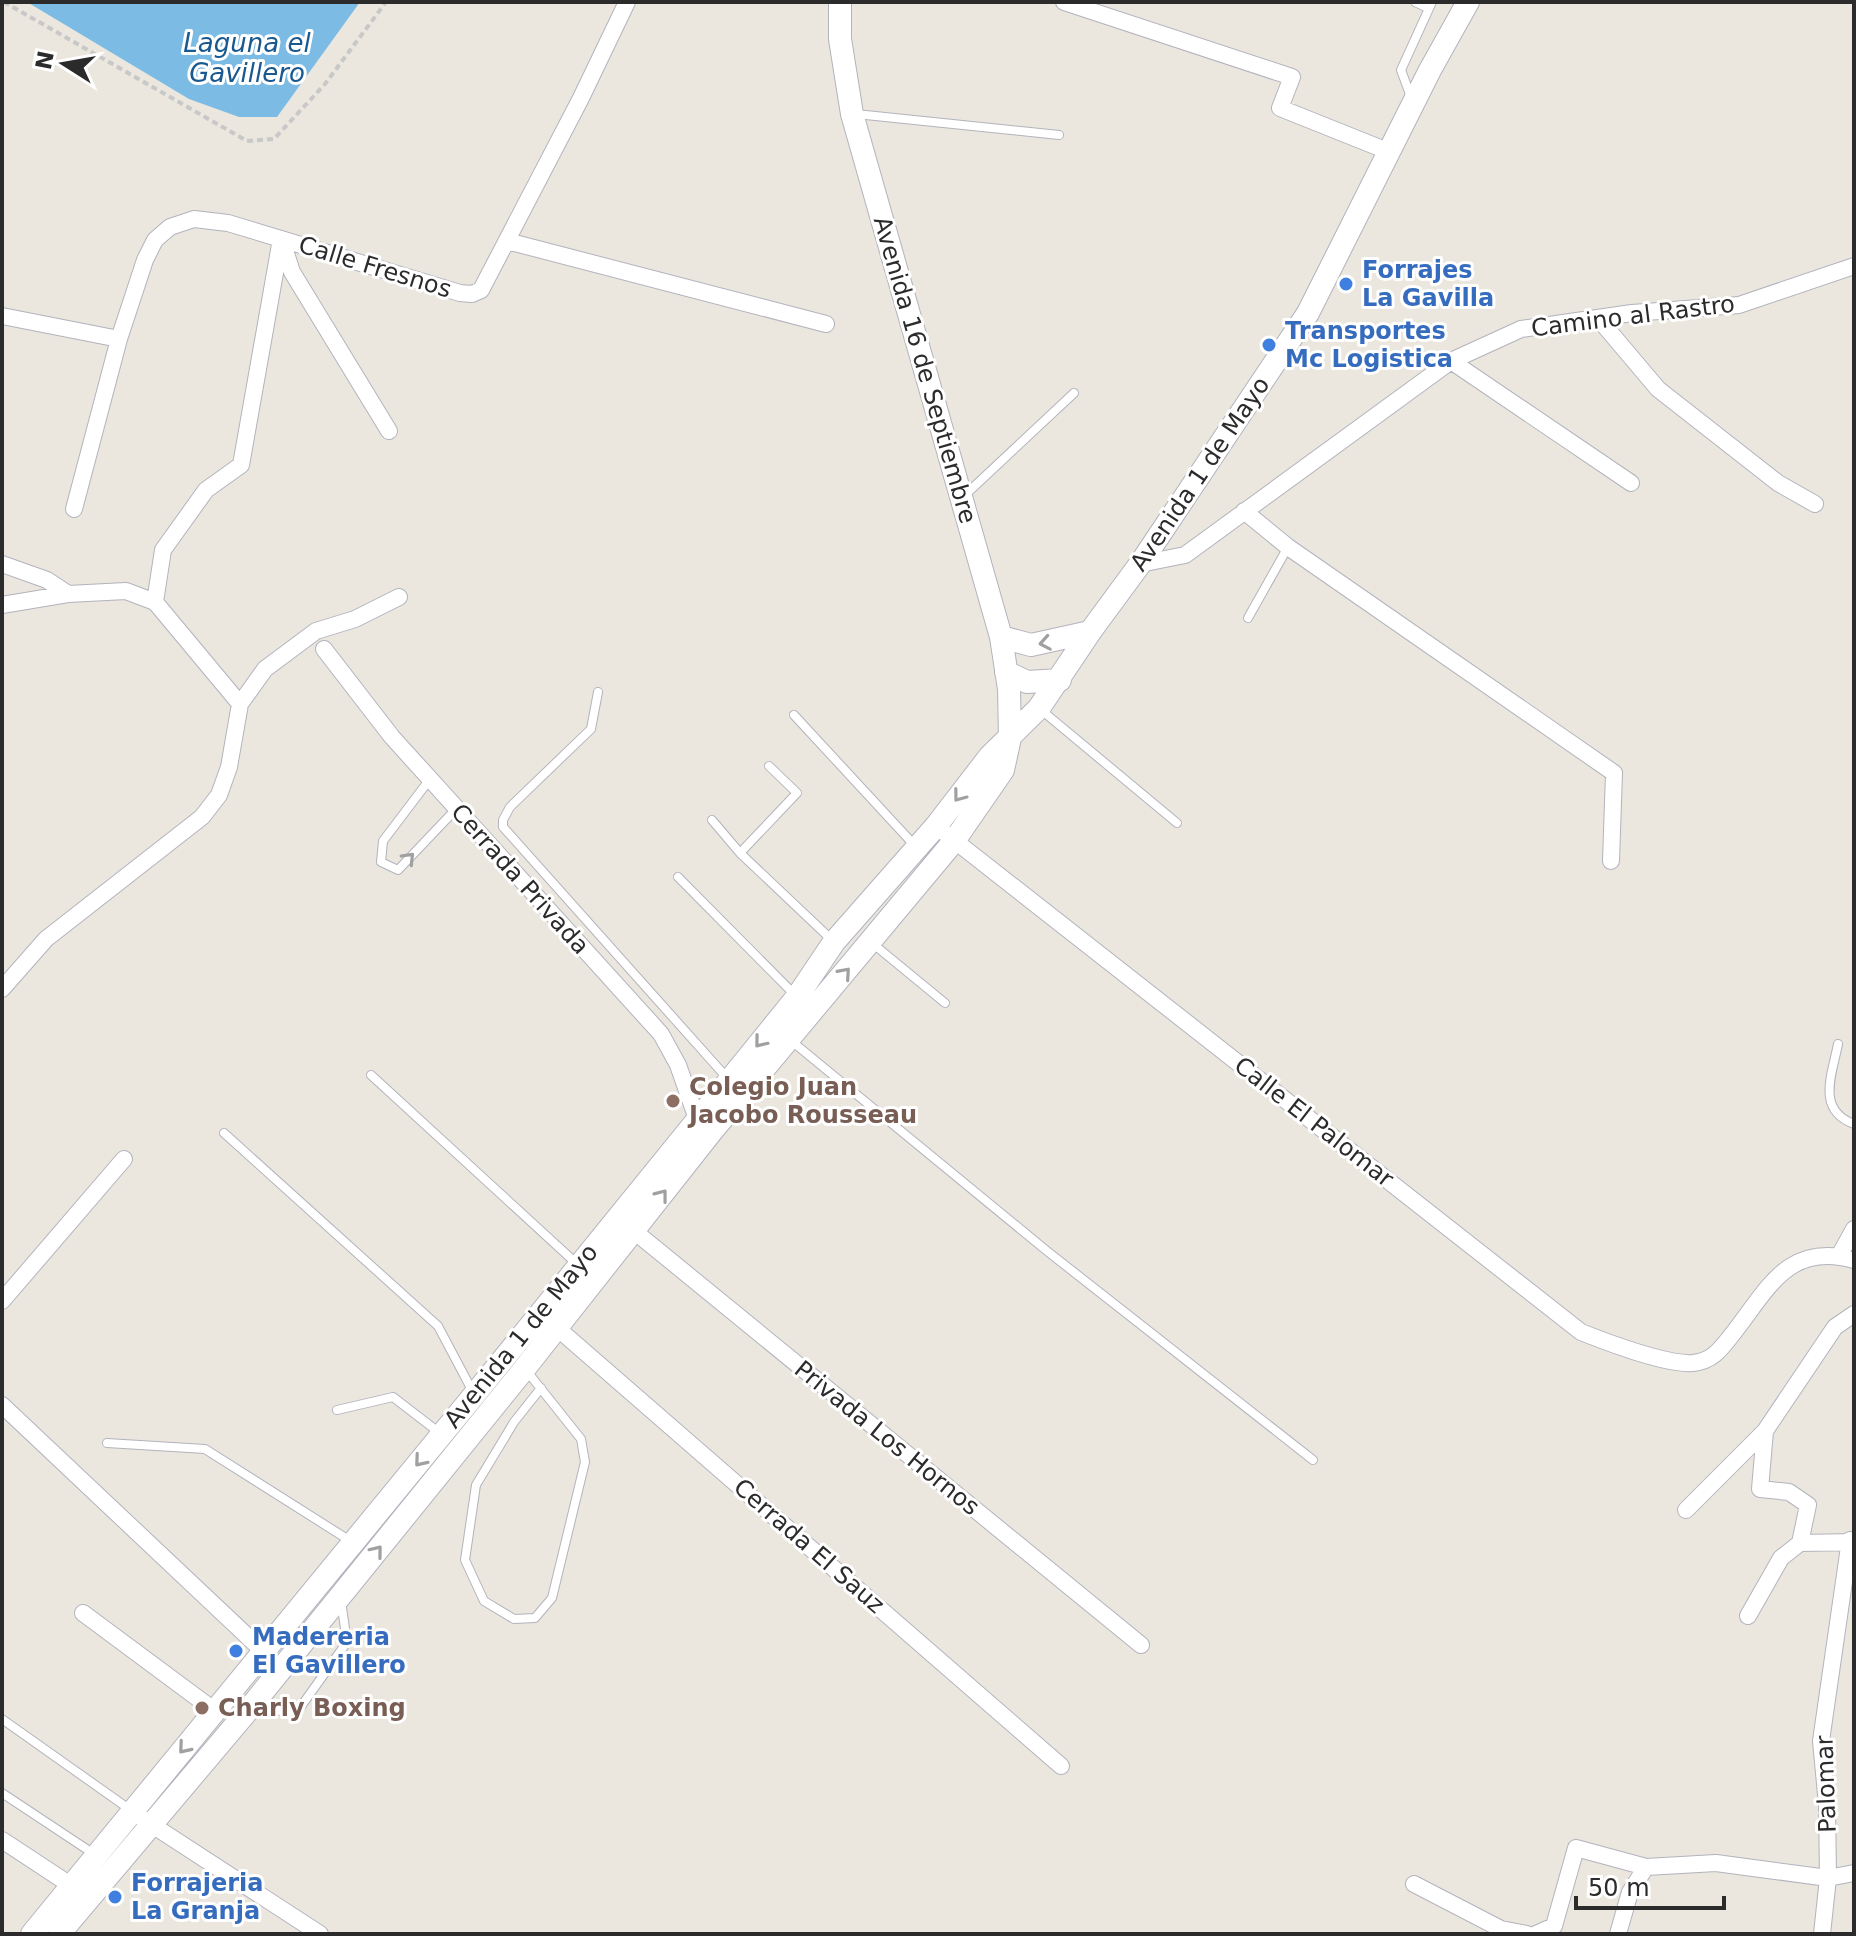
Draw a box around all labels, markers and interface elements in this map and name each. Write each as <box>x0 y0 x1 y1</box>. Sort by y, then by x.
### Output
north arrow <box>24 24 104 104</box>
water label: Laguna el Gavillero <box>183 28 311 88</box>
text: N <box>31 49 59 72</box>
street label: Avenida 16 de Septiembre <box>868 213 982 527</box>
street label: Calle Fresnos <box>295 230 455 304</box>
place label: Forrajes La Gavilla <box>1362 256 1494 312</box>
marker: Forrajes La Gavilla <box>1337 275 1355 293</box>
street label: Camino al Rastro <box>1530 290 1736 342</box>
place label: Transportes Mc Logistica <box>1285 317 1453 373</box>
marker: Transportes Mc Logistica <box>1260 336 1278 354</box>
street label: Avenida 1 de Mayo <box>1125 372 1275 576</box>
one-way arrow <box>1039 633 1052 650</box>
one-way arrow <box>954 787 968 802</box>
street label: Cerrada Privada <box>445 798 595 960</box>
one-way arrow <box>400 853 414 867</box>
one-way arrow <box>835 967 850 982</box>
one-way arrow <box>755 1032 770 1047</box>
street label: Calle El Palomar <box>1229 1051 1399 1193</box>
place label: Colegio Juan Jacobo Rousseau <box>687 1073 917 1129</box>
marker: Colegio Juan Jacobo Rousseau <box>664 1092 682 1110</box>
one-way arrow <box>653 1189 667 1204</box>
street label: Avenida 1 de Mayo <box>438 1238 604 1434</box>
street label: Privada Los Hornos <box>789 1355 985 1521</box>
one-way arrow <box>415 1451 430 1466</box>
street label: Cerrada El Sauz <box>728 1473 890 1619</box>
one-way arrow <box>367 1546 382 1560</box>
place label: Madereria El Gavillero <box>252 1623 406 1679</box>
marker: Madereria El Gavillero <box>227 1642 245 1660</box>
place label: Charly Boxing <box>218 1694 406 1722</box>
marker: Charly Boxing <box>193 1699 211 1717</box>
street label: Palomar <box>1810 1735 1842 1833</box>
one-way arrow <box>179 1739 194 1754</box>
scale bar <box>1576 1860 1724 1910</box>
place label: Forrajeria La Granja <box>131 1869 264 1925</box>
text: 50 m <box>1588 1874 1650 1902</box>
marker: Forrajeria La Granja <box>106 1888 124 1906</box>

